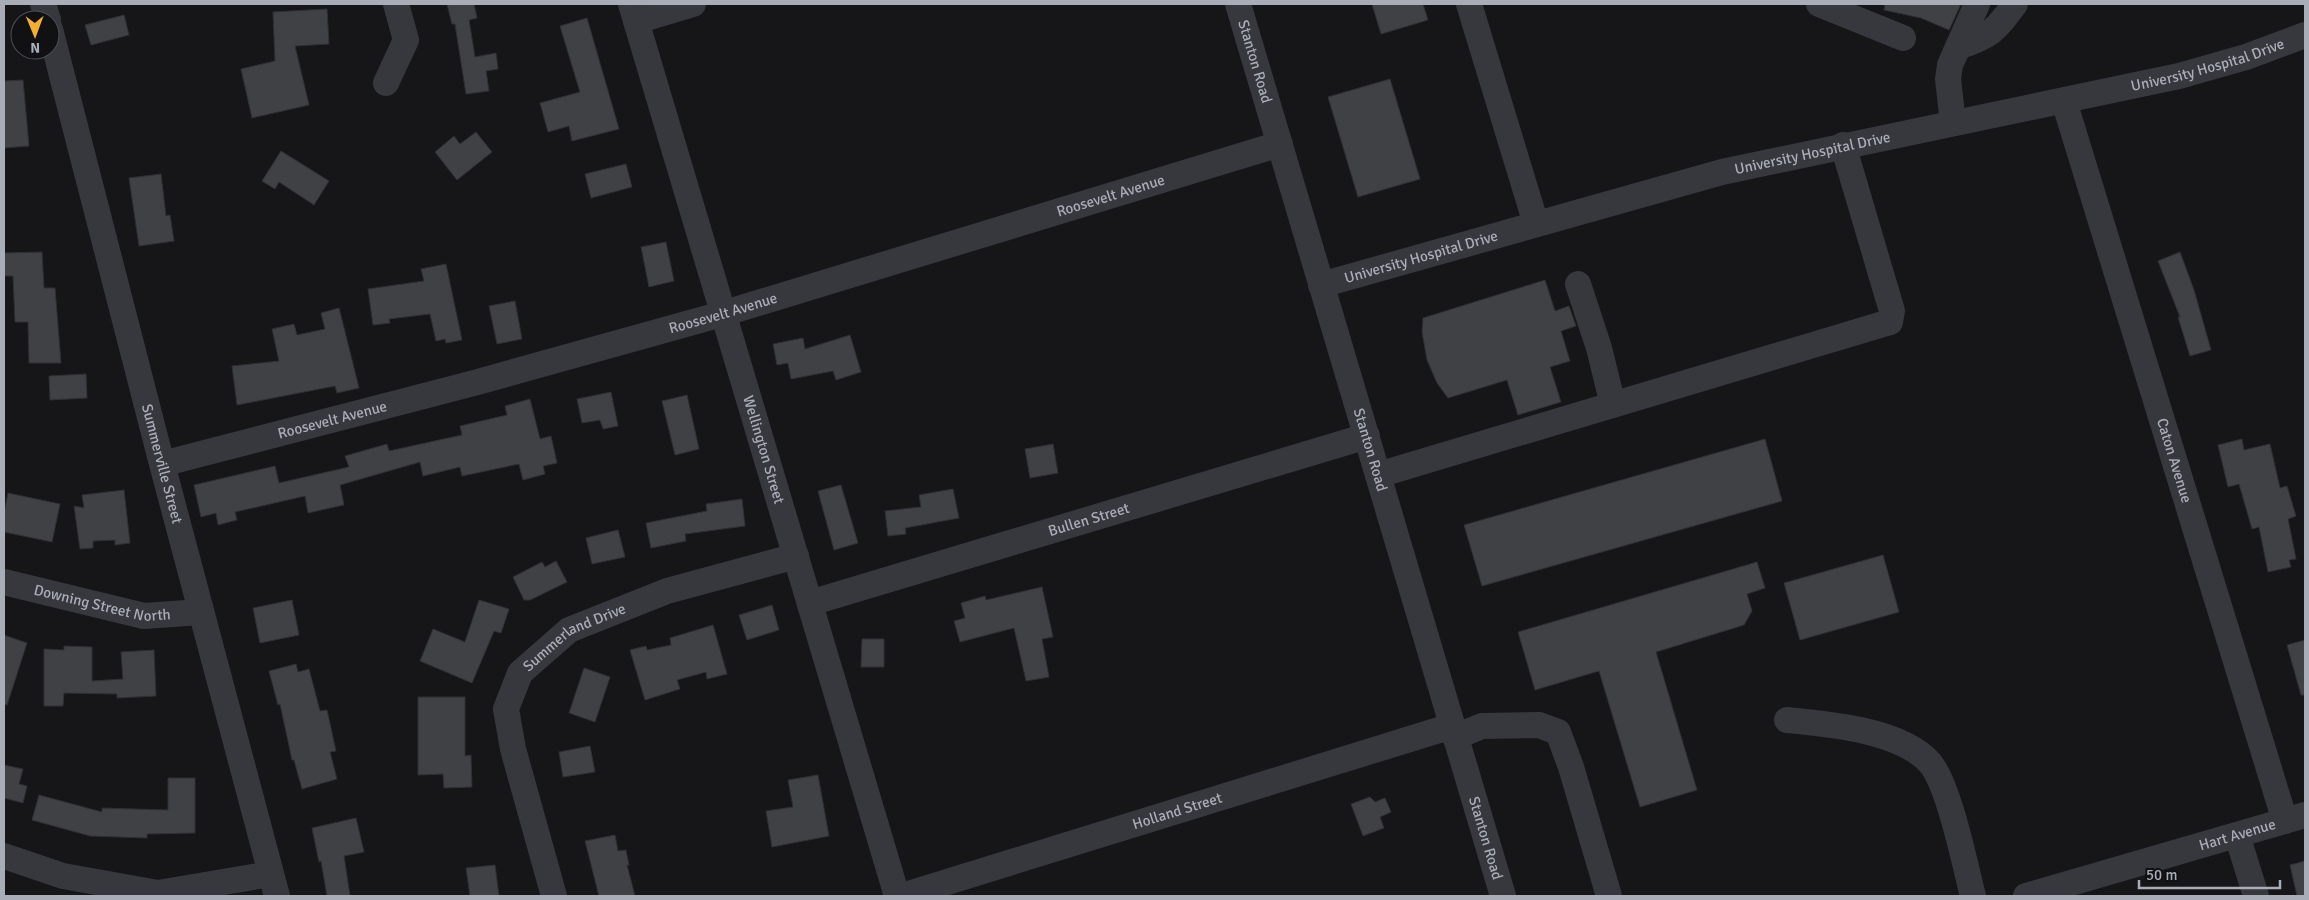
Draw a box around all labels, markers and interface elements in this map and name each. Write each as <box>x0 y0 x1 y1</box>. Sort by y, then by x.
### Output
north arrow <box>10 10 60 60</box>
street label: Stanton Road <box>1234 18 1276 105</box>
street label: University Hospital Drive <box>2129 35 2287 95</box>
text: N <box>30 39 40 56</box>
street label: University Hospital Drive <box>1733 128 1892 178</box>
street label: Roosevelt Avenue <box>1054 171 1167 221</box>
street label: University Hospital Drive <box>1342 227 1500 287</box>
street label: Roosevelt Avenue <box>667 289 779 337</box>
street label: Wellington Street <box>739 393 789 506</box>
street label: Roosevelt Avenue <box>276 397 389 443</box>
street label: Summerville Street <box>138 402 186 526</box>
street label: Stanton Road <box>1350 406 1391 494</box>
street label: Caton Avenue <box>2153 416 2196 505</box>
street label: Bullen Street <box>1046 499 1132 540</box>
street label: Downing Street North <box>32 581 171 625</box>
street label: Summerland Drive <box>519 599 628 675</box>
street label: Holland Street <box>1130 789 1224 833</box>
street label: Stanton Road <box>1465 794 1507 882</box>
street label: Hart Avenue <box>2197 815 2278 854</box>
scale bar <box>2139 858 2280 890</box>
text: 50 m <box>2146 866 2177 884</box>

